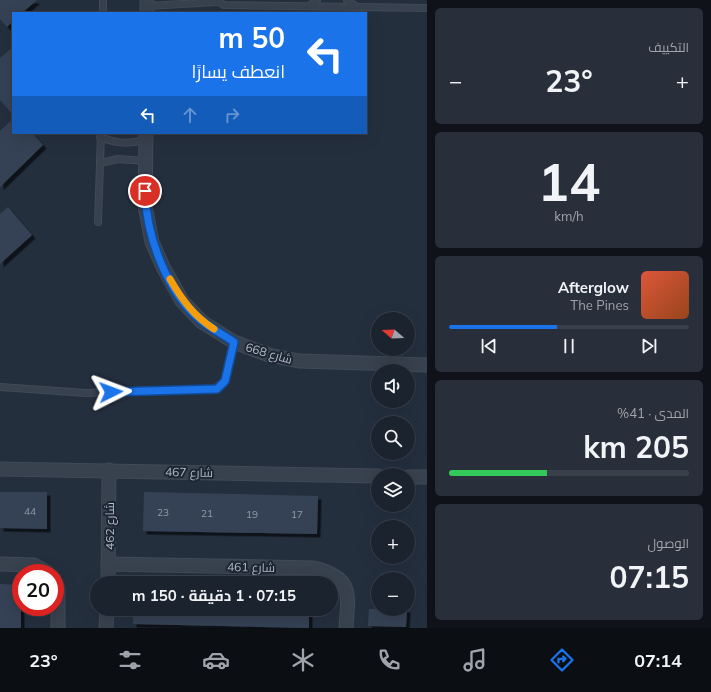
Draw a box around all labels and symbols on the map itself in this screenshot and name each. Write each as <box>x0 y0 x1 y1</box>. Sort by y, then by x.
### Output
pin <box>128 174 162 208</box>
north arrow <box>371 312 415 356</box>
street label: شارع 668 <box>244 339 294 368</box>
position arrow <box>90 371 132 413</box>
street label: شارع 467 <box>165 464 213 481</box>
street label: شارع 462 <box>102 502 118 550</box>
house number: 44 <box>24 505 36 518</box>
house number: 23 <box>157 506 169 519</box>
house number: 21 <box>201 507 213 520</box>
house number: 19 <box>246 508 258 521</box>
house number: 17 <box>291 508 303 521</box>
street label: شارع 461 <box>227 559 275 576</box>
speed limit sign: 20 <box>12 564 64 616</box>

